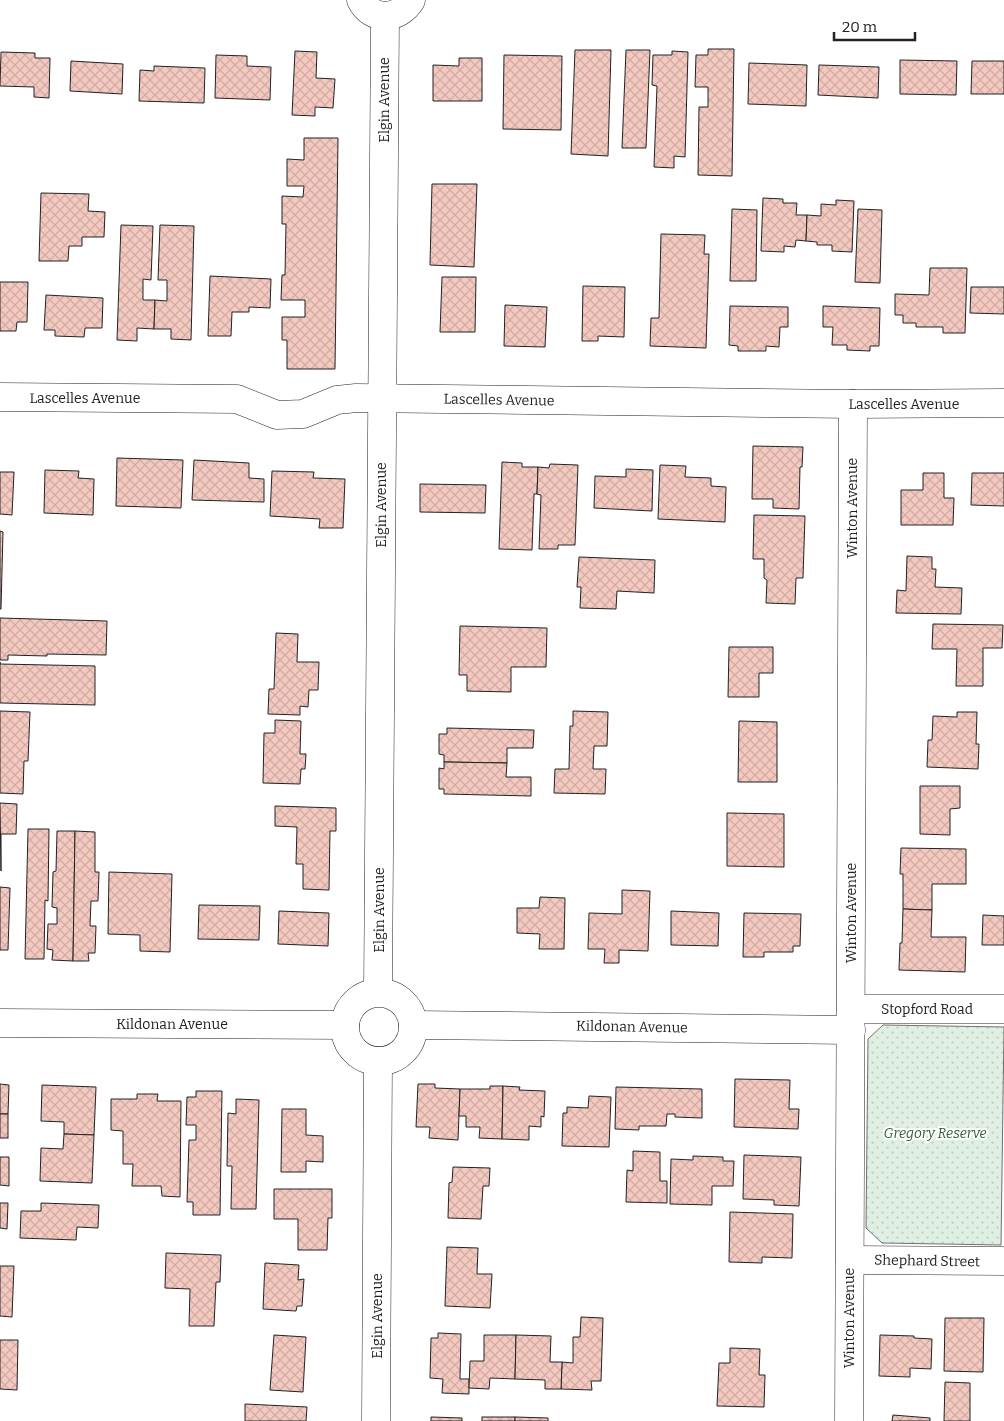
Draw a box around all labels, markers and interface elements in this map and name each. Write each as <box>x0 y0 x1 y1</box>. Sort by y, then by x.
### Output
scale bar <box>834 10 915 42</box>
text: 20 m <box>842 18 878 36</box>
street label: Elgin Avenue <box>376 57 393 143</box>
street label: Lascelles Avenue <box>30 390 140 407</box>
street label: Lascelles Avenue <box>443 391 555 409</box>
street label: Lascelles Avenue <box>849 396 959 413</box>
street label: Winton Avenue <box>844 458 861 558</box>
street label: Elgin Avenue <box>373 462 390 548</box>
street label: Winton Avenue <box>843 863 860 963</box>
street label: Elgin Avenue <box>371 867 388 953</box>
street label: Stopford Road <box>881 1001 973 1018</box>
street label: Kildonan Avenue <box>116 1016 228 1033</box>
street label: Kildonan Avenue <box>576 1018 688 1036</box>
park label: Gregory Reserve <box>883 1125 987 1142</box>
street label: Shephard Street <box>874 1252 980 1270</box>
street label: Winton Avenue <box>841 1268 858 1368</box>
street label: Elgin Avenue <box>369 1273 386 1359</box>

